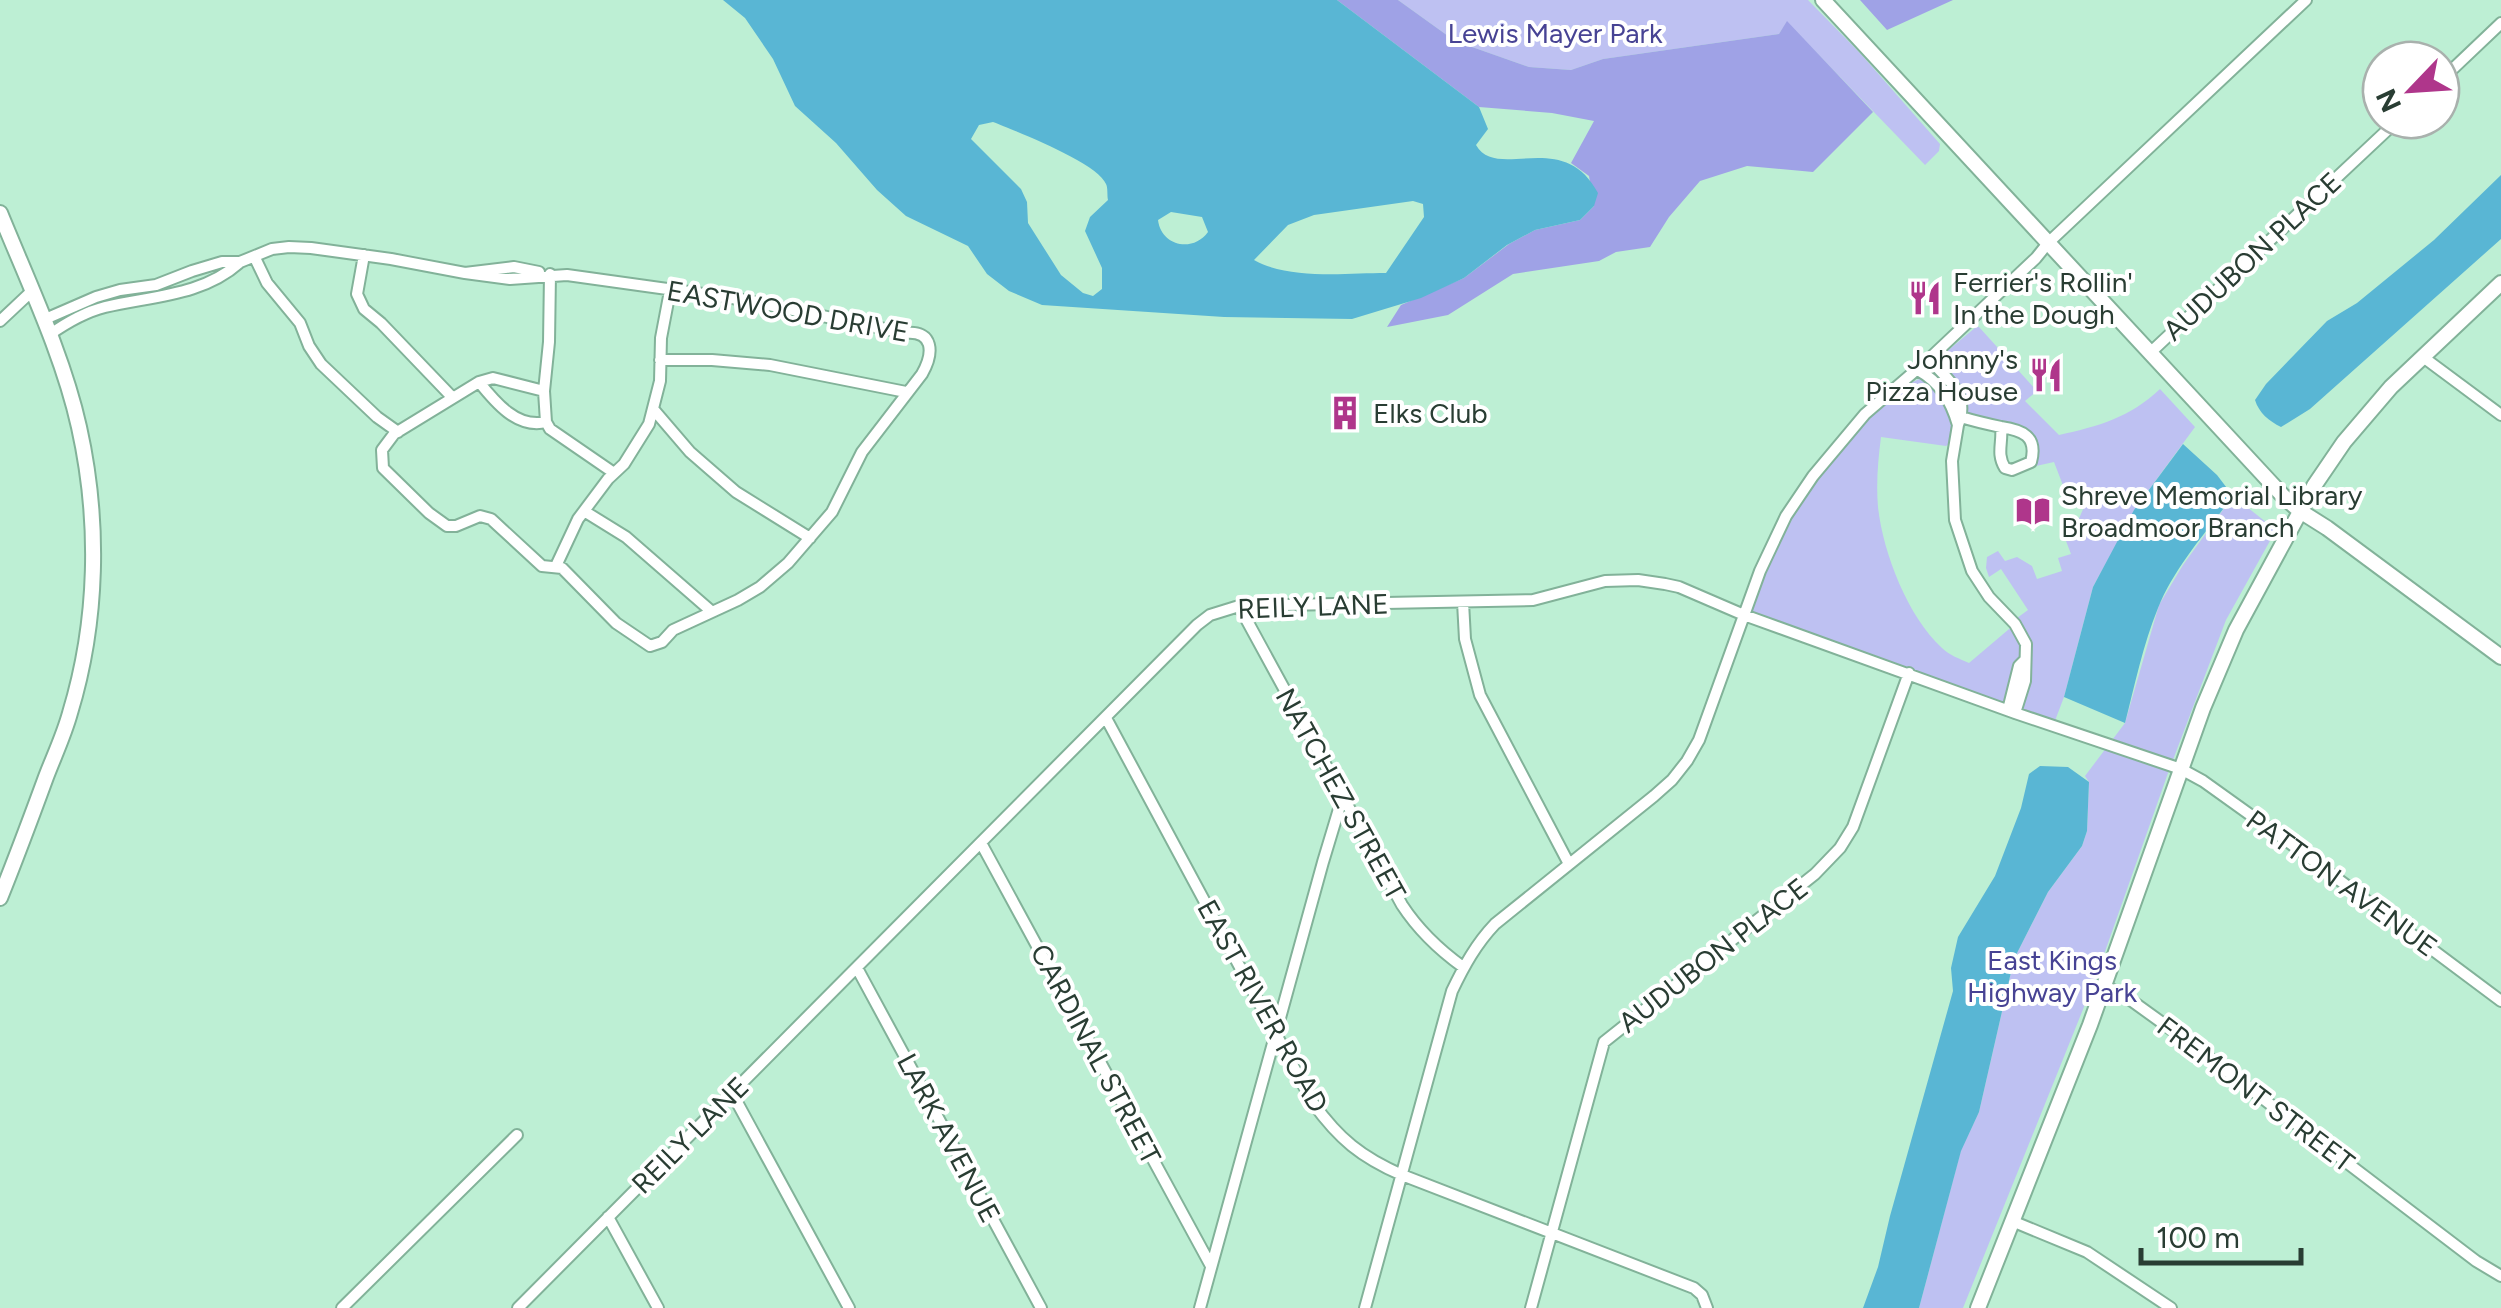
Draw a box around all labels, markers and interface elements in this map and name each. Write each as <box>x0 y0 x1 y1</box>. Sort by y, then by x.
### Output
park label: Lewis Mayer Park <box>1448 16 1663 50</box>
north arrow <box>2361 40 2461 140</box>
text: N <box>2368 84 2408 118</box>
street label: AUDUBON PLACE <box>2156 165 2348 347</box>
place label: Ferrier's Rollin' In the Dough <box>1953 265 2133 331</box>
street label: EASTWOOD DRIVE <box>664 273 912 349</box>
restaurant icon: Ferrier's Rollin' In the Dough <box>1906 279 1944 317</box>
place label: Johnny's Pizza House <box>1865 342 2018 408</box>
restaurant icon: Johnny's Pizza House <box>2027 356 2065 394</box>
building icon: Elks Club <box>1326 394 1364 432</box>
place label: Elks Club <box>1373 396 1488 430</box>
place label: Shreve Memorial Library Broadmoor Branch <box>2061 478 2363 544</box>
library icon: Shreve Memorial Library Broadmoor Branch <box>2014 492 2052 530</box>
street label: REILY LANE <box>1237 586 1389 626</box>
street label: NATCHEZ STREET <box>1269 682 1414 906</box>
street label: PATTON AVENUE <box>2240 802 2444 964</box>
street label: AUDUBON PLACE <box>1611 870 1815 1040</box>
street label: EAST RIVER ROAD <box>1190 894 1336 1118</box>
street label: CARDINAL STREET <box>1024 938 1169 1170</box>
park label: East Kings Highway Park <box>1967 943 2137 1009</box>
street label: FREMONT STREET <box>2151 1009 2362 1179</box>
street label: LARK AVENUE <box>890 1048 1008 1228</box>
street label: REILY LANE <box>624 1069 756 1201</box>
scale bar <box>2141 1203 2301 1265</box>
text: 100 m <box>2156 1219 2240 1256</box>

